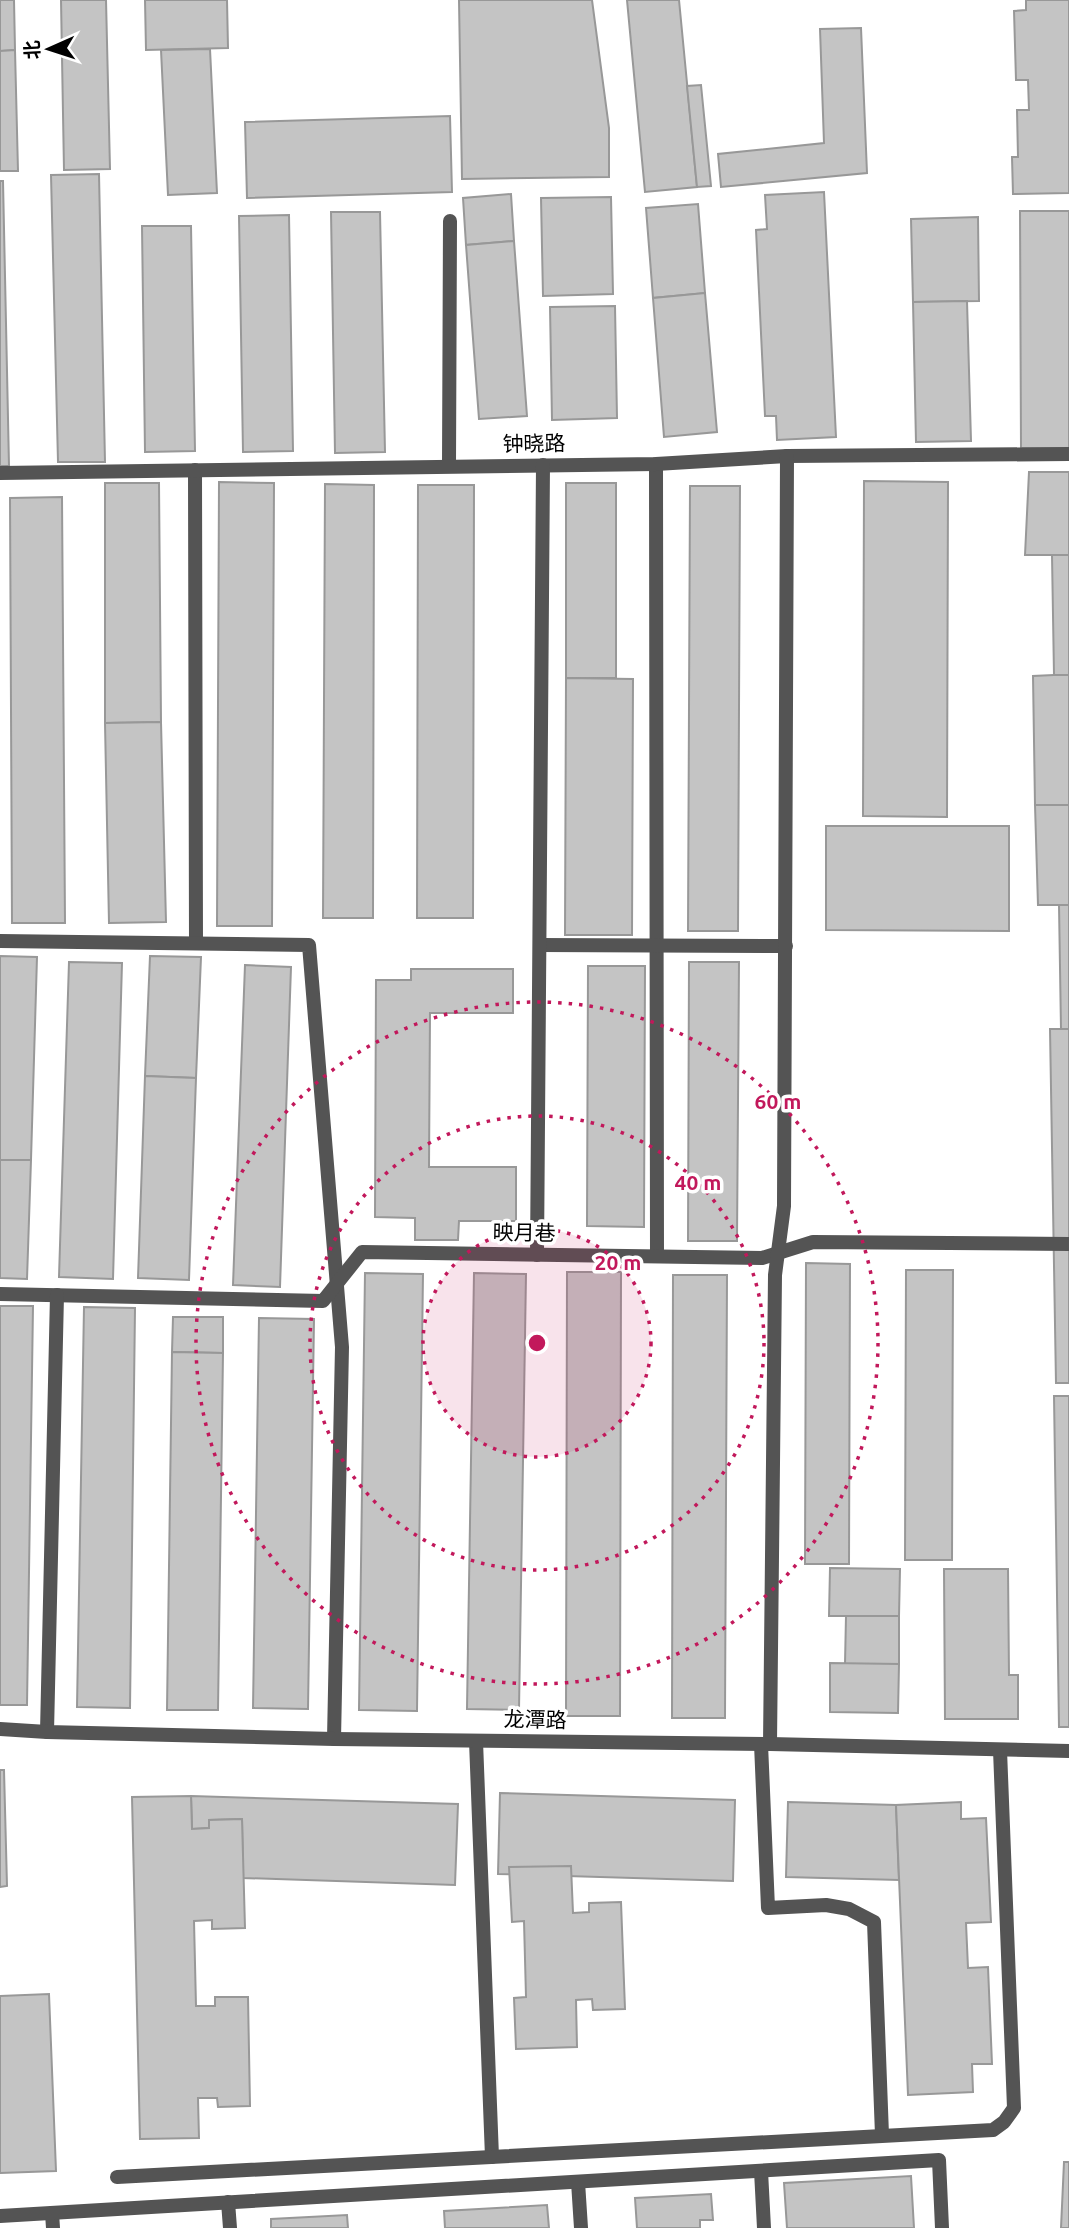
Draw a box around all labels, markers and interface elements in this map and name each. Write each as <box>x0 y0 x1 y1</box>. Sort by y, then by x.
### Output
north arrow <box>14 14 84 84</box>
text: 北 <box>21 40 44 60</box>
street label: 钟晓路 <box>502 430 566 456</box>
text: 60 m <box>755 1089 801 1113</box>
text: 40 m <box>675 1170 721 1194</box>
street label: 映月巷 <box>492 1219 556 1245</box>
text: 20 m <box>595 1250 641 1274</box>
centre of rings <box>525 1331 549 1355</box>
street label: 龙潭路 <box>503 1706 567 1732</box>

